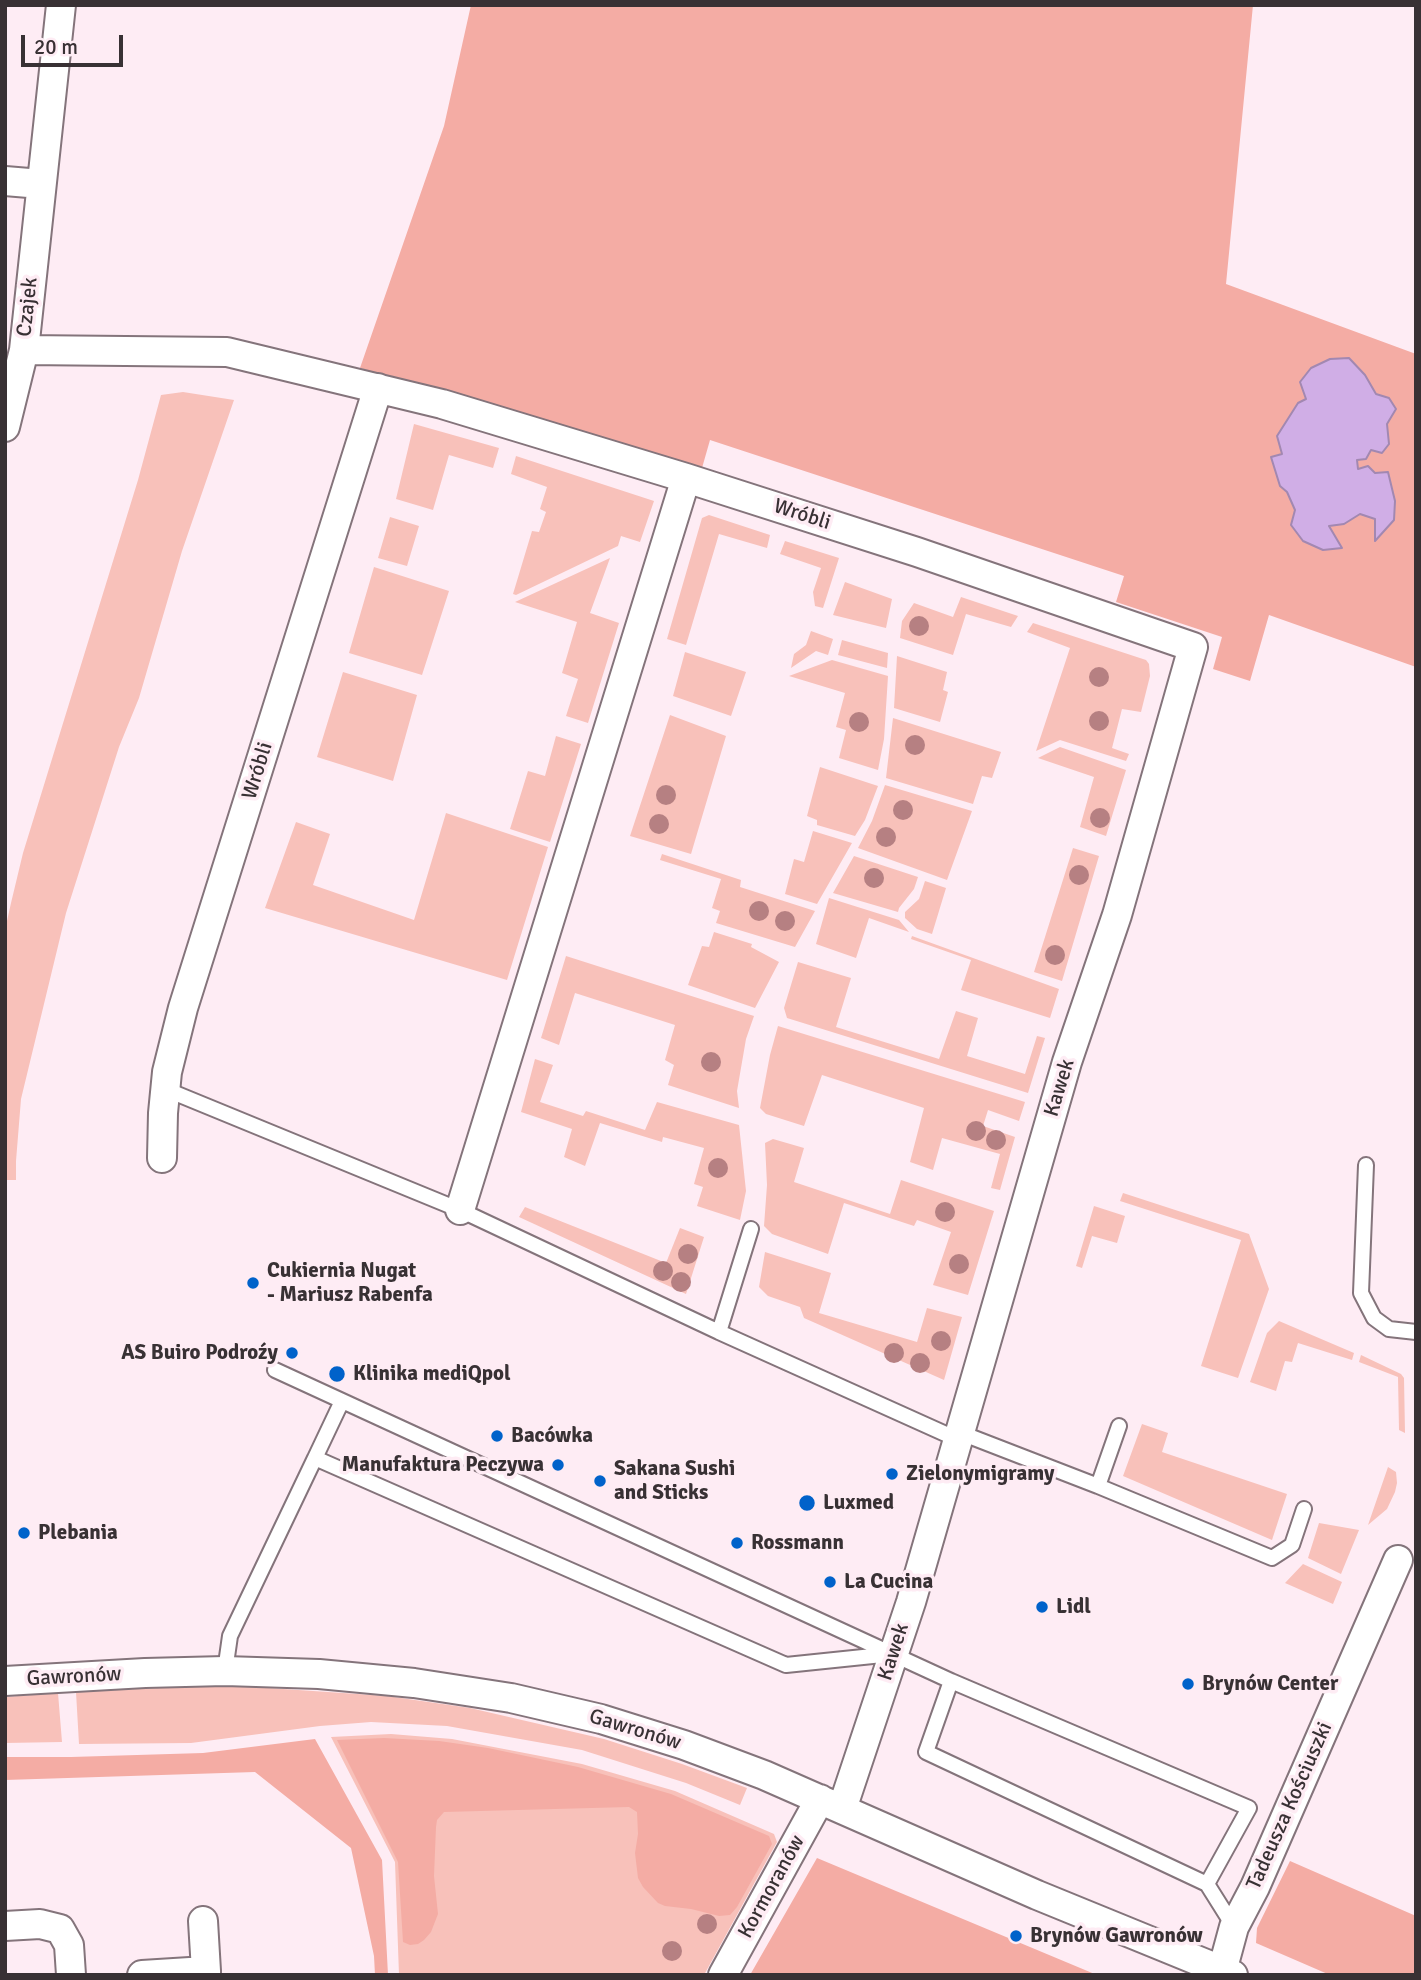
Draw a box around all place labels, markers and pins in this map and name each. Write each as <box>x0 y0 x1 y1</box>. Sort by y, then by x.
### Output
place label: Cukiernia Nugat - Mariusz Rabenfa <box>267 1258 433 1308</box>
marker: Cukiernia Nugat - Mariusz Rabenfa <box>245 1275 261 1291</box>
place label: AS Buiro Podroźy <box>121 1340 278 1366</box>
marker: AS Buiro Podroźy <box>284 1345 300 1361</box>
place label: Klinika mediQpol <box>353 1361 511 1387</box>
marker: Klinika mediQpol <box>327 1364 347 1384</box>
place label: Bacówka <box>511 1423 593 1449</box>
marker: Bacówka <box>489 1428 505 1444</box>
place label: Manufaktura Peczywa <box>342 1452 544 1478</box>
place label: Sakana Sushi and Sticks <box>614 1456 735 1506</box>
marker: Manufaktura Peczywa <box>550 1457 566 1473</box>
place label: Zielonymigramy <box>906 1461 1054 1487</box>
marker: Zielonymigramy <box>884 1466 900 1482</box>
marker: Sakana Sushi and Sticks <box>592 1473 608 1489</box>
place label: Luxmed <box>823 1490 894 1516</box>
marker: Luxmed <box>797 1493 817 1513</box>
place label: Plebania <box>38 1520 118 1546</box>
marker: Plebania <box>16 1525 32 1541</box>
place label: Rossmann <box>751 1530 844 1556</box>
marker: Rossmann <box>729 1535 745 1551</box>
place label: La Cucina <box>844 1569 933 1595</box>
marker: La Cucina <box>822 1574 838 1590</box>
place label: Lidl <box>1056 1594 1091 1620</box>
marker: Lidl <box>1034 1599 1050 1615</box>
place label: Brynów Center <box>1202 1671 1338 1697</box>
marker: Brynów Center <box>1180 1676 1196 1692</box>
place label: Brynów Gawronów <box>1030 1923 1203 1949</box>
marker: Brynów Gawronów <box>1008 1928 1024 1944</box>

